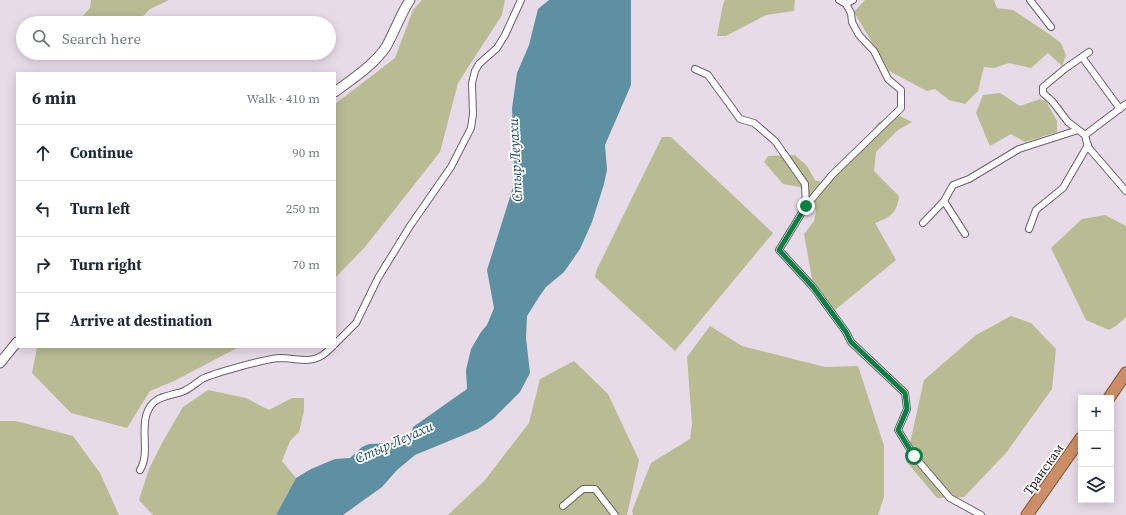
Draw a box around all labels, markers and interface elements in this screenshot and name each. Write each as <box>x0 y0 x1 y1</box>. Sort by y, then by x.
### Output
search box <box>16 16 336 60</box>
icon: search <box>30 27 52 49</box>
text: Search here <box>62 28 141 49</box>
text: 6 min <box>32 86 76 110</box>
text: Walk · 410 m <box>247 90 320 107</box>
water label: Стыр Леуахи <box>503 118 527 202</box>
icon: ahead <box>32 142 54 164</box>
text: Continue <box>70 142 133 163</box>
text: 90 m <box>292 144 320 161</box>
route end <box>797 197 815 215</box>
icon: left <box>32 198 54 220</box>
text: Turn left <box>70 198 130 219</box>
text: 250 m <box>286 200 320 217</box>
icon: right <box>32 254 54 276</box>
text: Turn right <box>70 254 142 275</box>
text: 70 m <box>292 256 320 273</box>
icon: arrive <box>32 310 54 332</box>
text: Arrive at destination <box>70 310 212 331</box>
map controls <box>1078 395 1114 503</box>
button: + <box>1078 395 1114 431</box>
water label: Стыр Леуахи <box>352 416 436 468</box>
button: − <box>1078 431 1114 467</box>
street label: Транскам <box>1020 440 1067 498</box>
route start <box>905 447 923 465</box>
button: layers <box>1078 467 1114 503</box>

